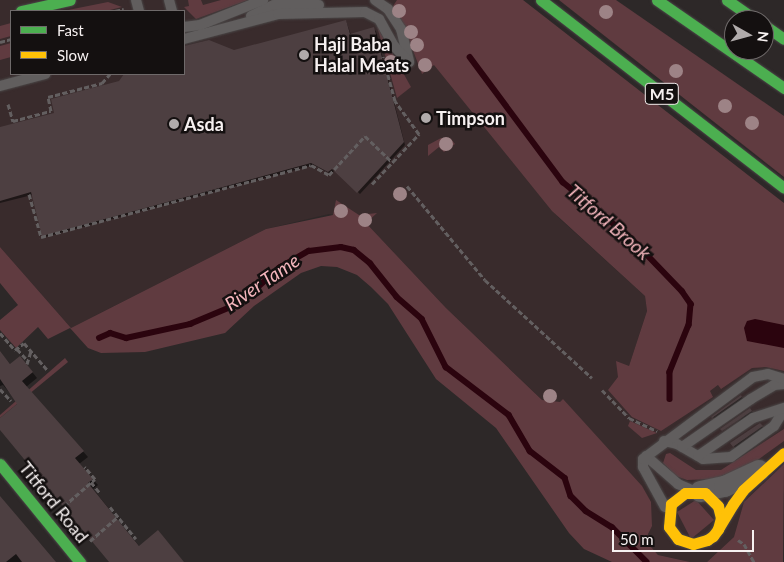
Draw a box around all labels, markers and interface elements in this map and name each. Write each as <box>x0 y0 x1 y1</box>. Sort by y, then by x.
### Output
legend <box>10 10 185 75</box>
north arrow <box>724 10 774 60</box>
text: Fast <box>57 21 84 39</box>
text: N <box>754 30 772 43</box>
place label: Haji Baba Halal Meats <box>314 34 409 76</box>
text: Slow <box>57 46 89 64</box>
marker: Haji Baba Halal Meats <box>298 49 310 61</box>
road number: M5 <box>644 80 680 108</box>
place label: Timpson <box>436 107 505 129</box>
marker: Timpson <box>420 112 432 124</box>
place label: Asda <box>184 113 224 135</box>
marker: Asda <box>168 118 180 130</box>
water label: Titford Brook <box>563 180 655 264</box>
water label: River Tame <box>220 248 304 316</box>
street label: Titford Road <box>15 457 93 547</box>
scale bar <box>614 520 756 552</box>
text: 50 m <box>620 530 654 548</box>

